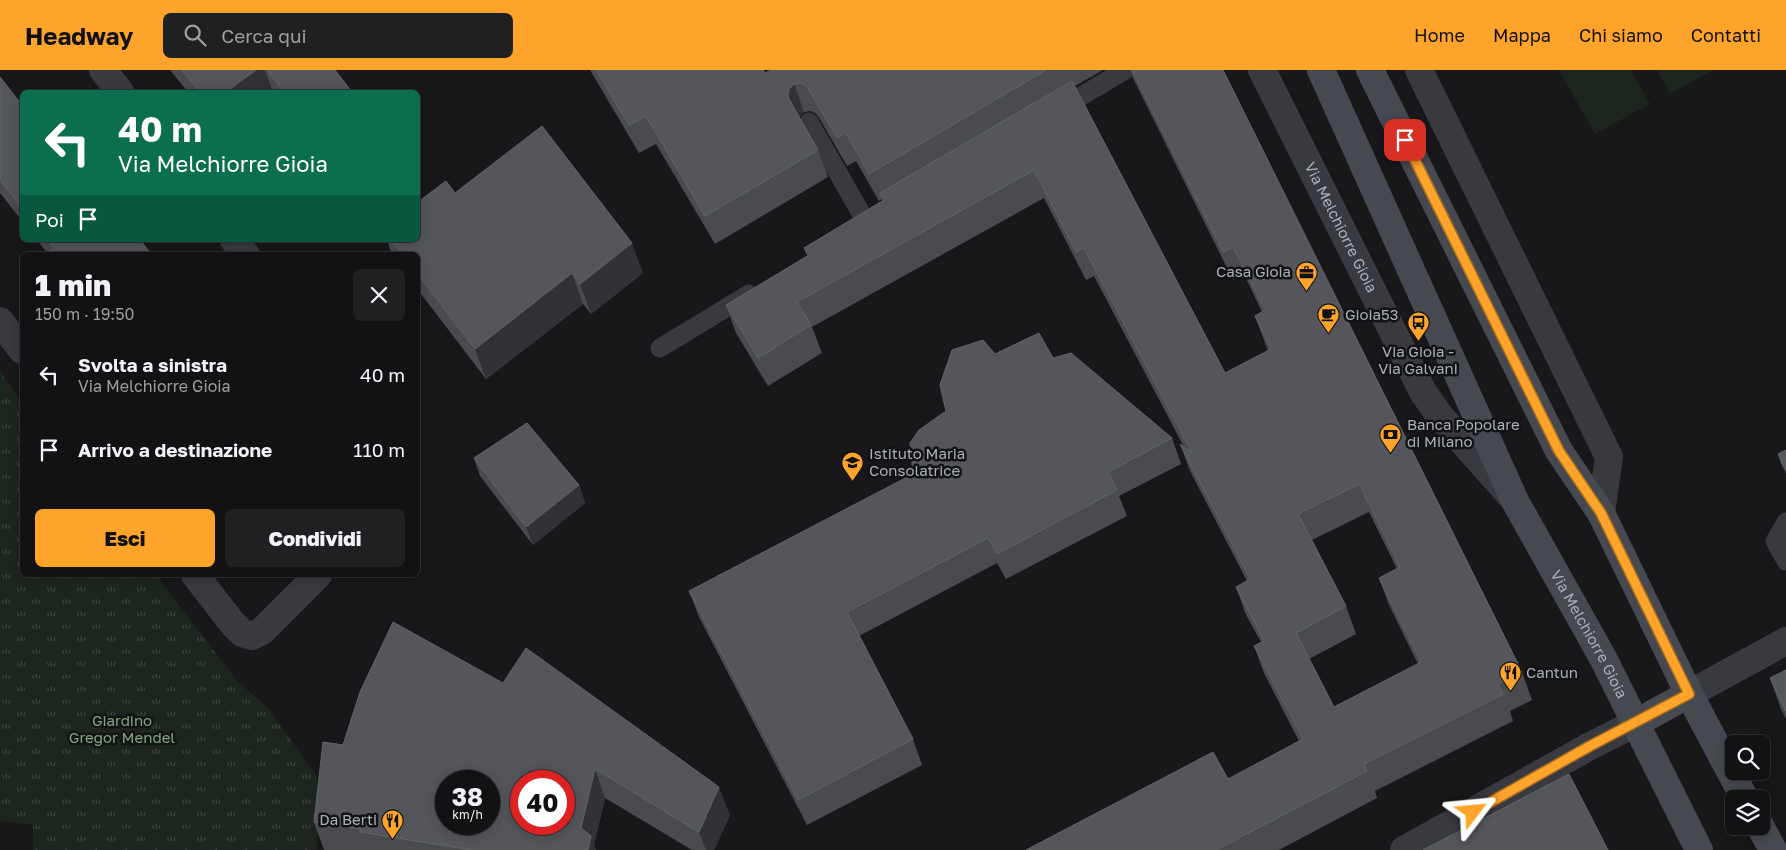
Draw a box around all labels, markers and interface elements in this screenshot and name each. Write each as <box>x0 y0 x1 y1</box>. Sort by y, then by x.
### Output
search box <box>163 13 513 58</box>
text: Headway <box>25 21 133 50</box>
icon: search <box>181 21 209 49</box>
text: Cerca qui <box>221 24 307 47</box>
text: Home <box>1414 24 1465 46</box>
text: Mappa <box>1493 24 1551 46</box>
text: Chi siamo <box>1579 24 1663 46</box>
text: Contatti <box>1691 24 1761 46</box>
text: 40 m <box>118 108 202 150</box>
icon: left <box>35 110 100 175</box>
pin <box>1384 119 1426 161</box>
icon: arrive <box>1391 126 1419 154</box>
text: Via Melchiorre Gioia <box>118 150 328 177</box>
street label: Via Melchiorre Gioia <box>1302 159 1382 295</box>
icon: arrive <box>74 205 102 233</box>
text: Poi <box>35 208 64 231</box>
office icon: Casa Gioia <box>1295 260 1319 291</box>
place label: Casa Gioia <box>1216 262 1291 280</box>
text: 1 min <box>35 267 111 303</box>
button: close <box>353 269 405 321</box>
cafe icon: Gioia53 <box>1317 303 1341 334</box>
text: 150 m · 19:50 <box>35 304 134 324</box>
place label: Gioia53 <box>1345 305 1399 323</box>
bus stop icon: Via Gioia - Via Galvani <box>1406 311 1430 342</box>
place label: Via Gioia - Via Galvani <box>1378 342 1458 377</box>
text: Svolta a sinistra <box>78 353 227 376</box>
icon: left <box>35 361 63 389</box>
text: 40 m <box>360 363 405 386</box>
text: Via Melchiorre Gioia <box>78 376 231 396</box>
place label: Banca Popolare di Milano <box>1407 415 1520 450</box>
bank icon: Banca Popolare di Milano <box>1379 422 1403 453</box>
icon: arrive <box>35 436 63 464</box>
text: Arrivo a destinazione <box>78 438 272 461</box>
text: 110 m <box>353 438 405 461</box>
place label: Istituto Maria Consolatrice <box>869 444 965 479</box>
school or university icon: Istituto Maria Consolatrice <box>841 451 865 482</box>
button: Esci <box>35 509 215 567</box>
button: Condividi <box>225 509 405 567</box>
street label: Via Melchiorre Gioia <box>1547 567 1632 701</box>
restaurant icon: Cantun <box>1498 661 1522 692</box>
place label: Cantun <box>1526 663 1578 681</box>
park label: Giardino Gregor Mendel <box>69 711 175 746</box>
map controls <box>1725 735 1770 835</box>
button: search <box>1725 735 1770 780</box>
speed limit sign: 40 <box>510 770 575 835</box>
text: 38 <box>452 781 483 812</box>
position arrow <box>1446 785 1498 837</box>
button: layers <box>1725 790 1770 835</box>
text: km/h <box>452 807 483 822</box>
restaurant icon: Da Berti <box>381 808 405 839</box>
place label: Da Berti <box>319 810 377 828</box>

